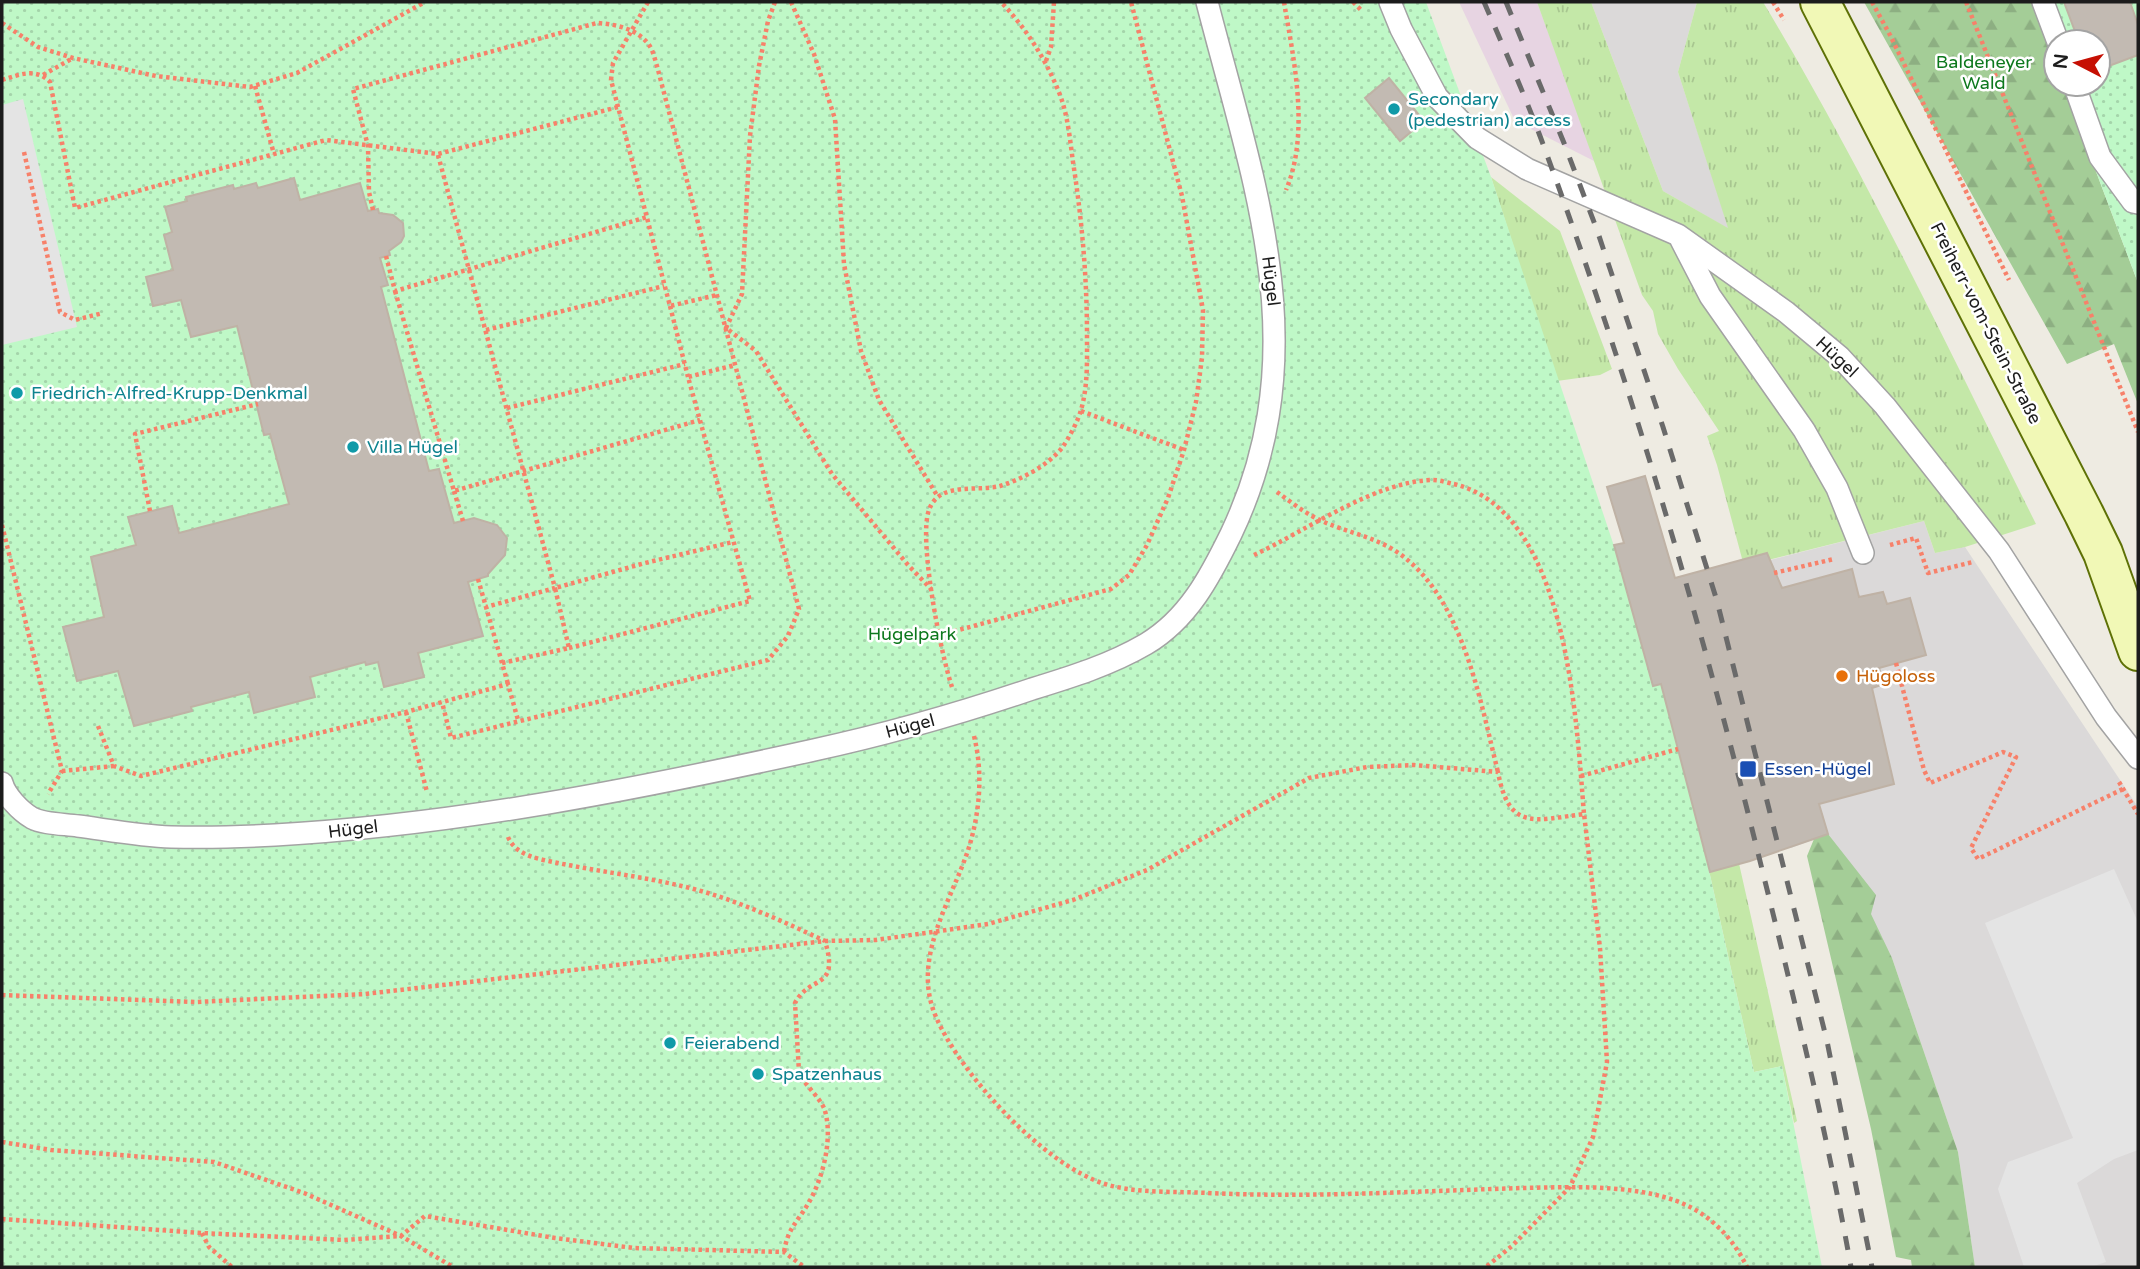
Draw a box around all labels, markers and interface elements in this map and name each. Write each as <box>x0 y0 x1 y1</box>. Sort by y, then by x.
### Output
north arrow <box>2042 28 2112 98</box>
park label: Baldeneyer Wald <box>1936 51 2032 94</box>
text: N <box>2049 53 2073 70</box>
place label: Secondary (pedestrian) access <box>1408 88 1571 131</box>
marker: Secondary (pedestrian) access <box>1386 101 1402 117</box>
street label: Freiherr-vom-Stein-Straße <box>1925 218 2047 428</box>
street label: Hügel <box>1257 255 1285 307</box>
street label: Hügel <box>1811 332 1863 382</box>
place label: Friedrich-Alfred-Krupp-Denkmal <box>31 382 308 404</box>
marker: Friedrich-Alfred-Krupp-Denkmal <box>9 385 25 401</box>
place label: Villa Hügel <box>367 436 458 458</box>
marker: Villa Hügel <box>345 439 361 455</box>
park label: Hügelpark <box>868 623 956 645</box>
place label: Hügoloss <box>1856 665 1935 687</box>
marker: Hügoloss <box>1834 668 1850 684</box>
street label: Hügel <box>883 709 937 743</box>
place label: Essen-Hügel <box>1764 758 1872 780</box>
marker: Essen-Hügel <box>1738 759 1758 779</box>
street label: Hügel <box>327 815 379 843</box>
place label: Feierabend <box>684 1032 780 1054</box>
marker: Feierabend <box>662 1035 678 1051</box>
place label: Spatzenhaus <box>772 1063 882 1085</box>
marker: Spatzenhaus <box>750 1066 766 1082</box>

